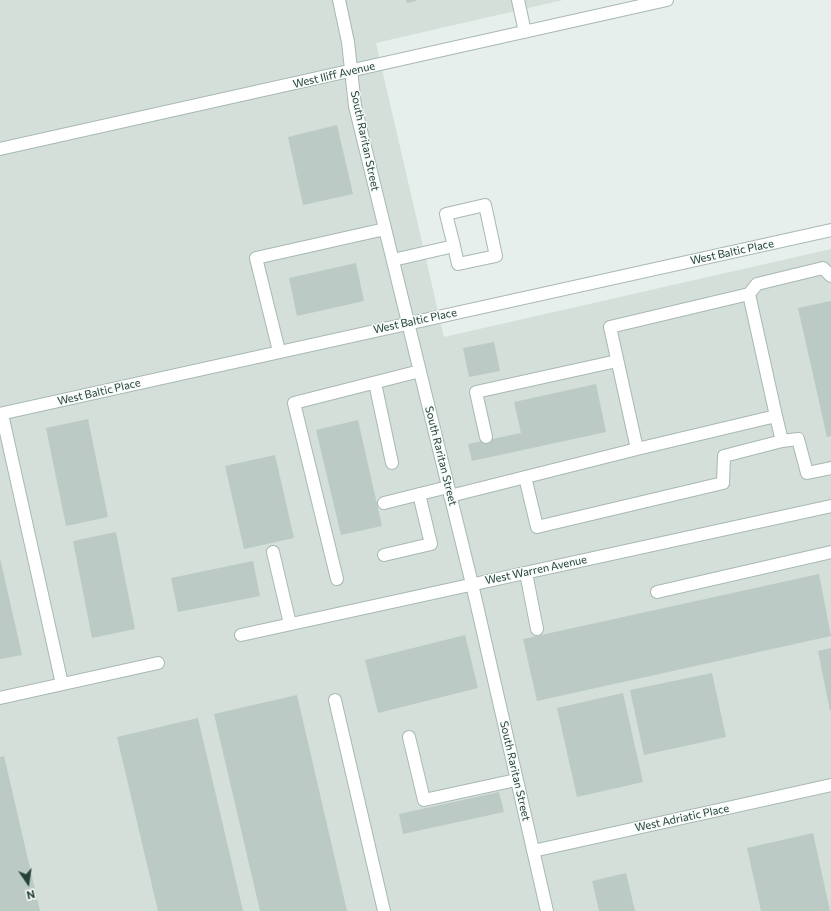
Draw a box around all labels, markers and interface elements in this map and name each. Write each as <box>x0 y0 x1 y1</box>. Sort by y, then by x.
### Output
street label: West Iliff Avenue <box>292 59 376 91</box>
street label: South Raritan Street <box>348 90 382 192</box>
street label: West Baltic Place <box>689 237 775 267</box>
street label: West Baltic Place <box>372 306 458 336</box>
street label: West Baltic Place <box>56 376 142 408</box>
street label: South Raritan Street <box>422 405 460 507</box>
street label: West Warren Avenue <box>484 553 588 587</box>
street label: South Raritan Street <box>497 720 533 822</box>
street label: West Adriatic Place <box>634 802 730 834</box>
north arrow <box>8 863 48 903</box>
text: N <box>25 888 36 902</box>

